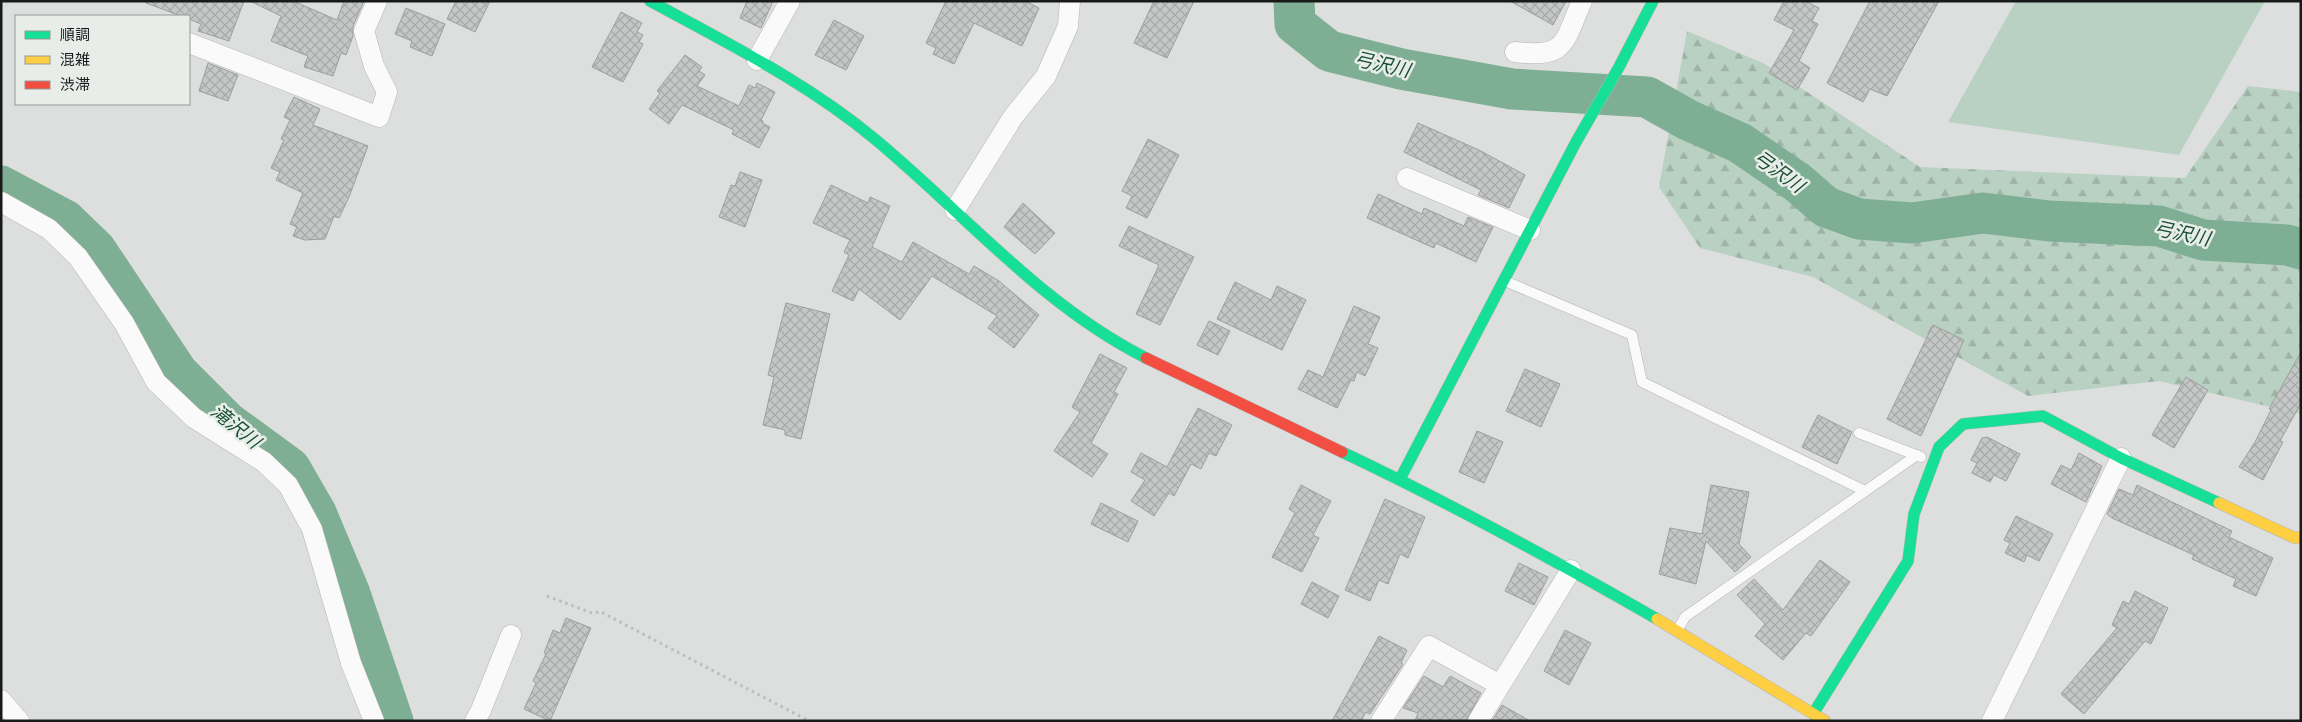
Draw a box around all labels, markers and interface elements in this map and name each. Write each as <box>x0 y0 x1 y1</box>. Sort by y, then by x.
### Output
legend <box>15 15 190 105</box>
text: 順調 <box>60 25 90 44</box>
water label: 弓沢川 <box>1352 46 1414 83</box>
text: 混雑 <box>60 50 90 69</box>
text: 渋滞 <box>60 75 90 94</box>
water label: 弓沢川 <box>1749 145 1811 199</box>
water label: 弓沢川 <box>2152 215 2214 251</box>
water label: 滝沢川 <box>206 399 267 455</box>

